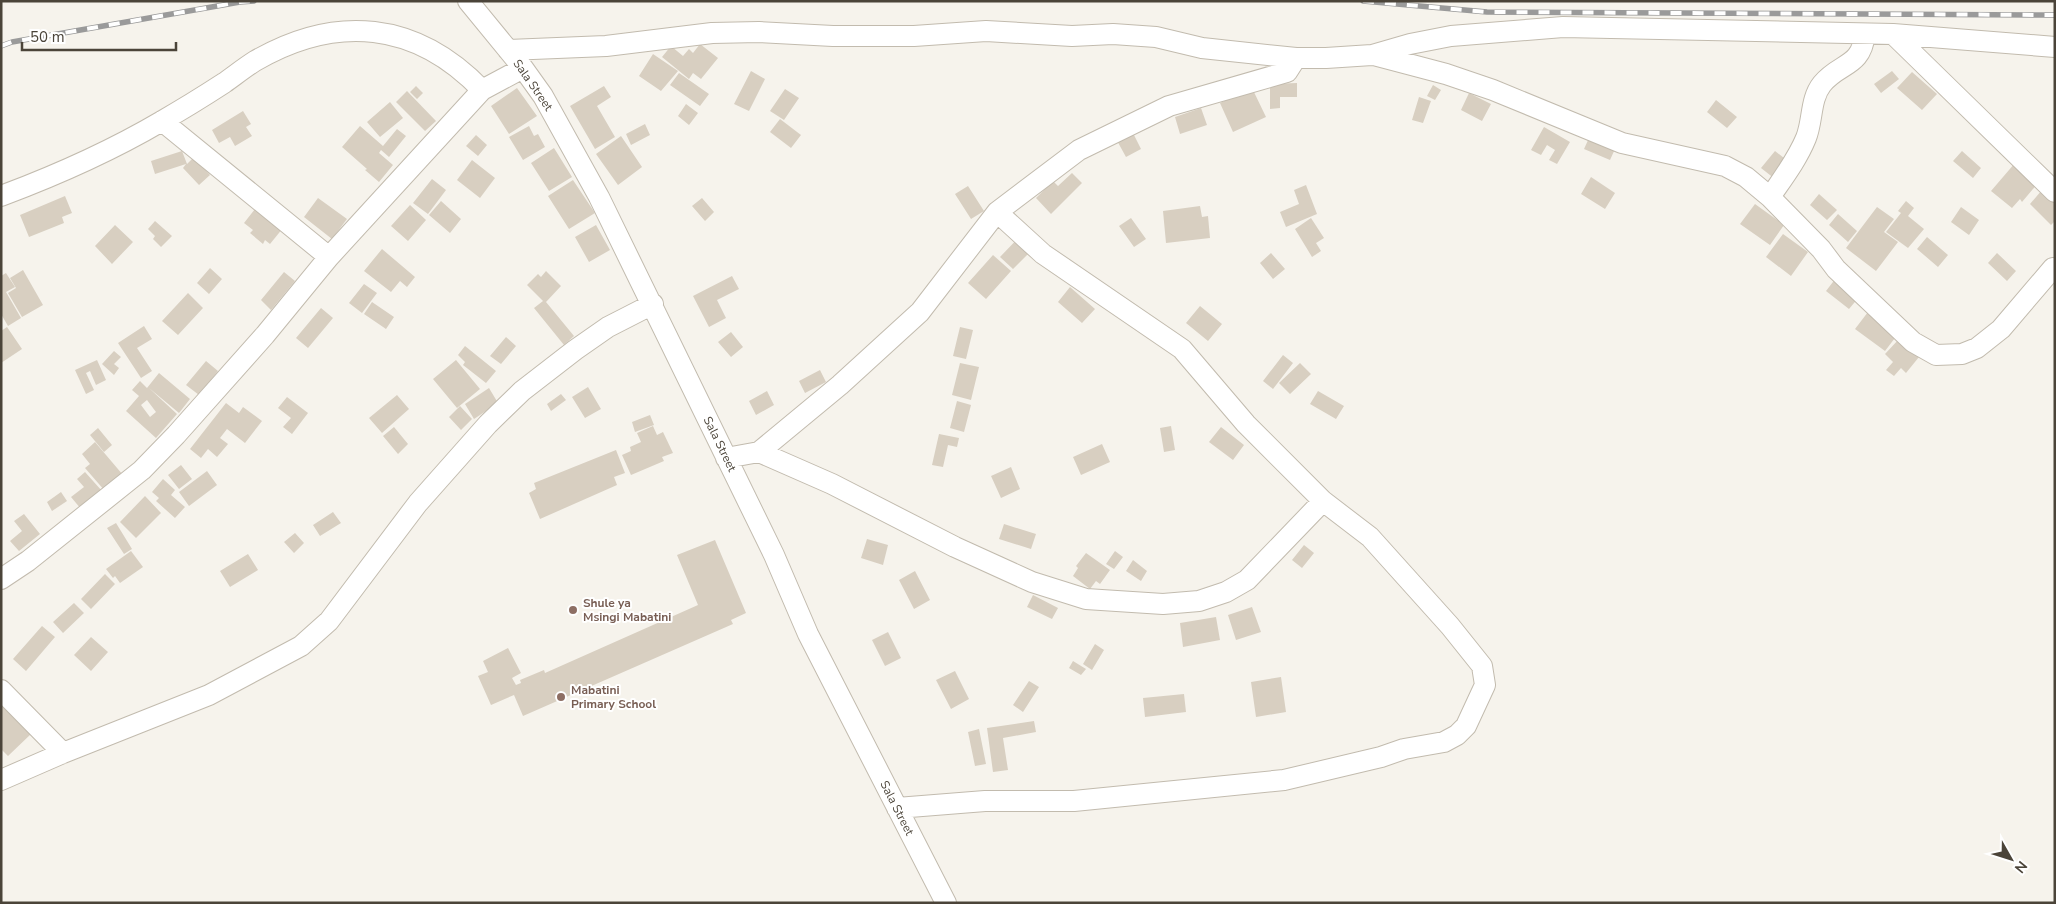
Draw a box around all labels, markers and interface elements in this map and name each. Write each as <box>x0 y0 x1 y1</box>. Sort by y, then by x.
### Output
scale bar <box>22 20 176 52</box>
text: 50 m <box>30 27 65 47</box>
street label: Sala Street <box>509 56 557 115</box>
street label: Sala Street <box>700 414 741 475</box>
place label: Shule ya Msingi Mabatini <box>583 595 671 625</box>
marker: Shule ya Msingi Mabatini <box>567 604 579 616</box>
place label: Mabatini Primary School <box>571 682 656 712</box>
marker: Mabatini Primary School <box>555 691 567 703</box>
street label: Sala Street <box>876 778 918 839</box>
north arrow <box>1986 834 2036 884</box>
text: N <box>2010 857 2031 877</box>

